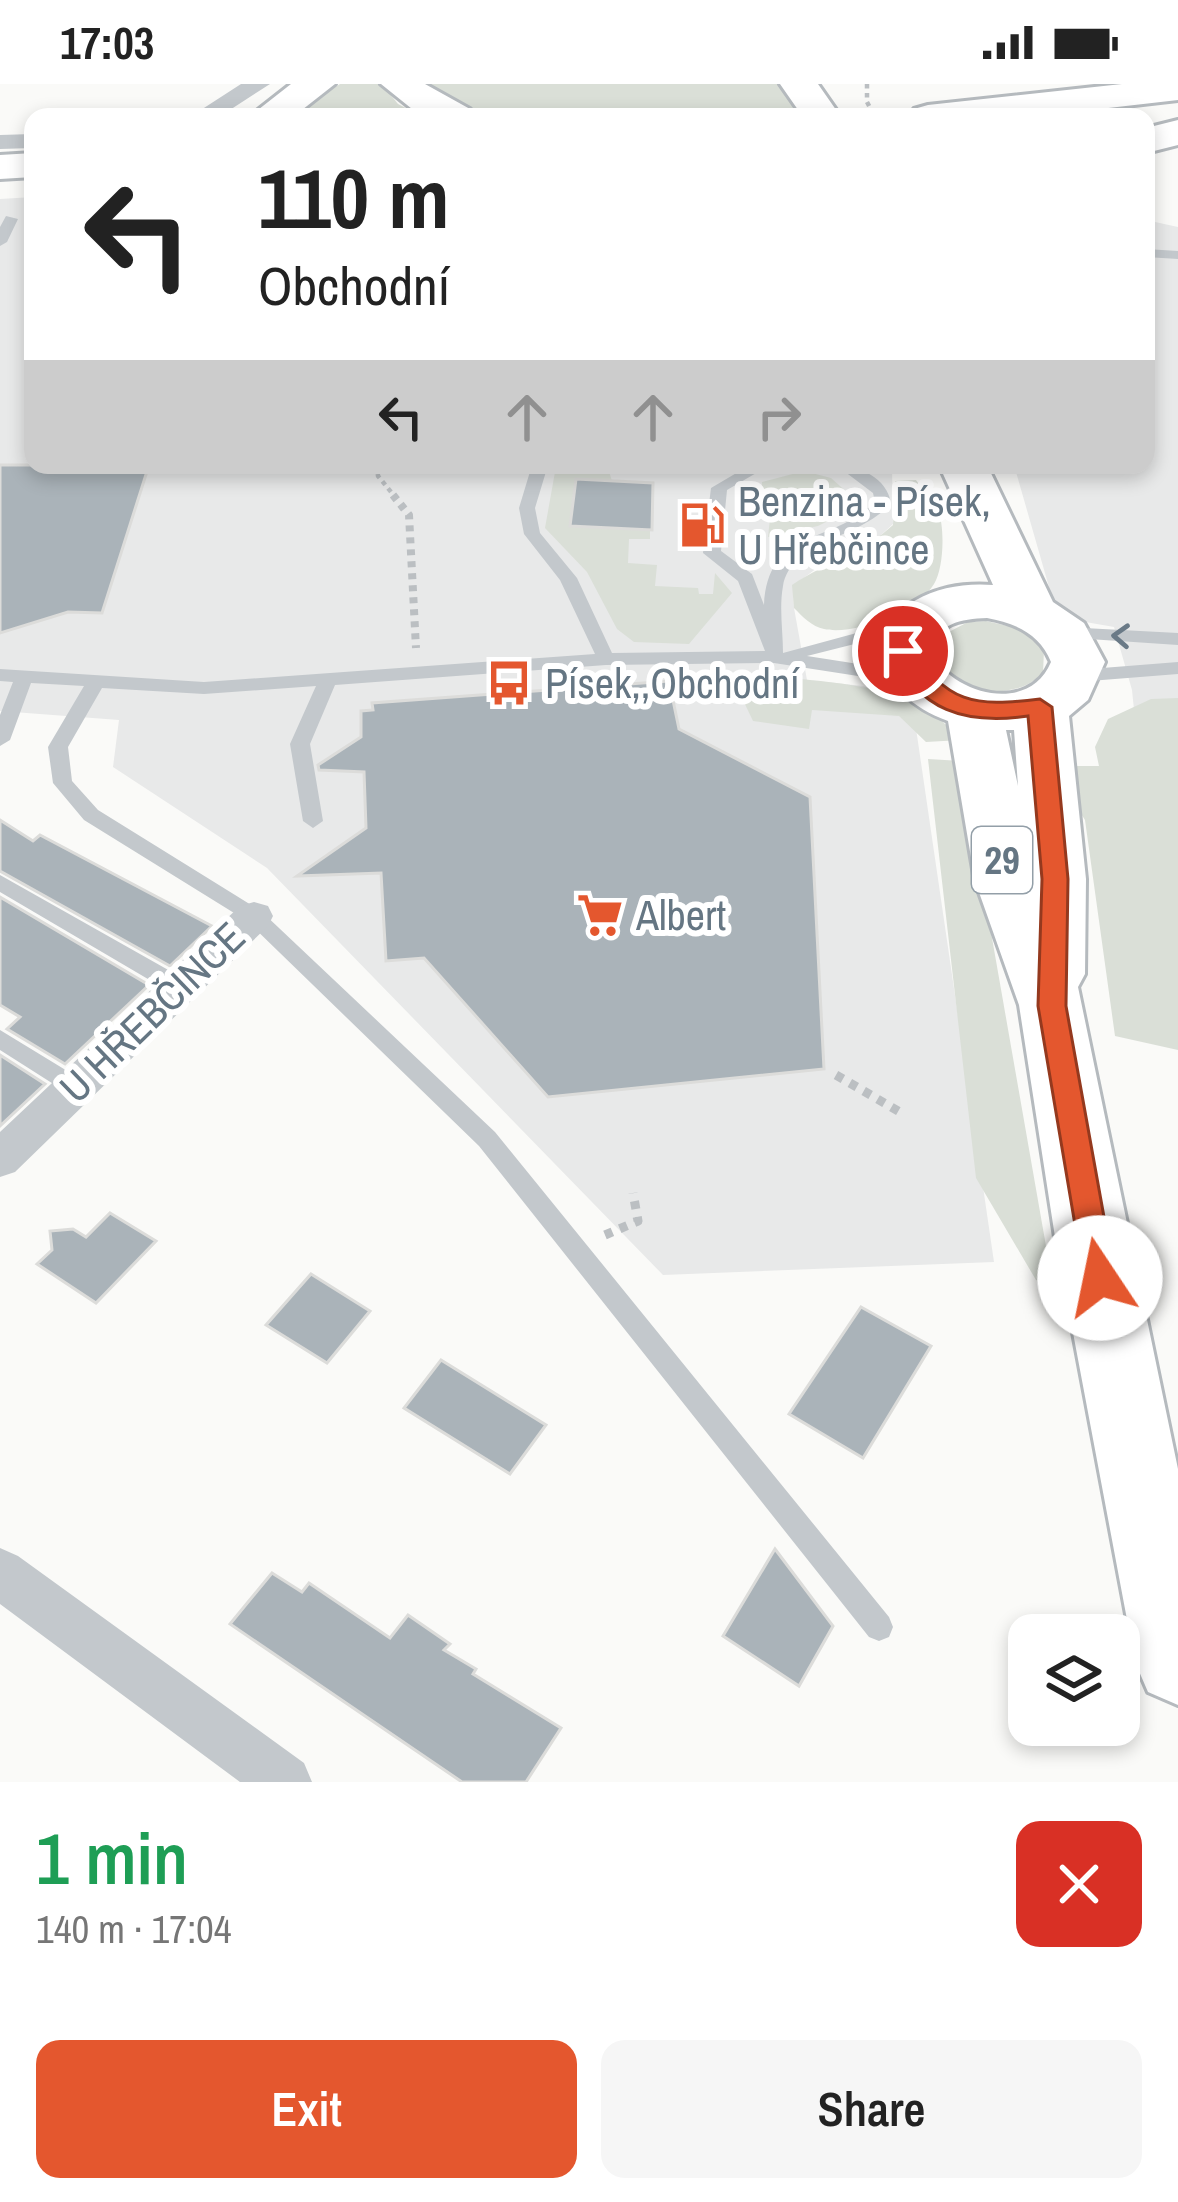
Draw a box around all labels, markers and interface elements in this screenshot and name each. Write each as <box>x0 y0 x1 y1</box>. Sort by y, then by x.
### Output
text: 17:03 <box>60 12 154 73</box>
text: 110 m <box>258 141 450 254</box>
icon: left <box>60 156 216 312</box>
text: Obchodní <box>258 249 450 322</box>
icon: left <box>368 384 434 450</box>
icon: ahead <box>494 384 560 450</box>
icon: ahead <box>620 384 686 450</box>
icon: right <box>746 384 812 450</box>
place label: Benzina - Písek, U Hřebčince <box>738 473 991 577</box>
fuel station icon: Benzina - Písek, U Hřebčince <box>677 500 727 550</box>
pin <box>852 600 954 702</box>
icon: arrive <box>870 618 936 684</box>
one-way arrow <box>1111 624 1130 650</box>
place label: Písek,,Obchodní <box>545 655 800 711</box>
bus stop icon: Písek,,Obchodní <box>484 658 534 708</box>
road number: 29 <box>972 827 1032 893</box>
place label: Albert <box>635 887 726 943</box>
supermarket icon: Albert <box>575 890 625 940</box>
street label: U HŘEBČINCE <box>47 909 257 1115</box>
position arrow <box>1037 1215 1163 1341</box>
map controls <box>1008 1614 1140 1746</box>
button: layers <box>1008 1614 1140 1746</box>
text: 1 min <box>36 1809 188 1906</box>
button: close <box>1016 1821 1142 1947</box>
text: 140 m · 17:04 <box>36 1903 232 1955</box>
button: Exit <box>36 2040 577 2178</box>
button: Share <box>601 2040 1142 2178</box>

